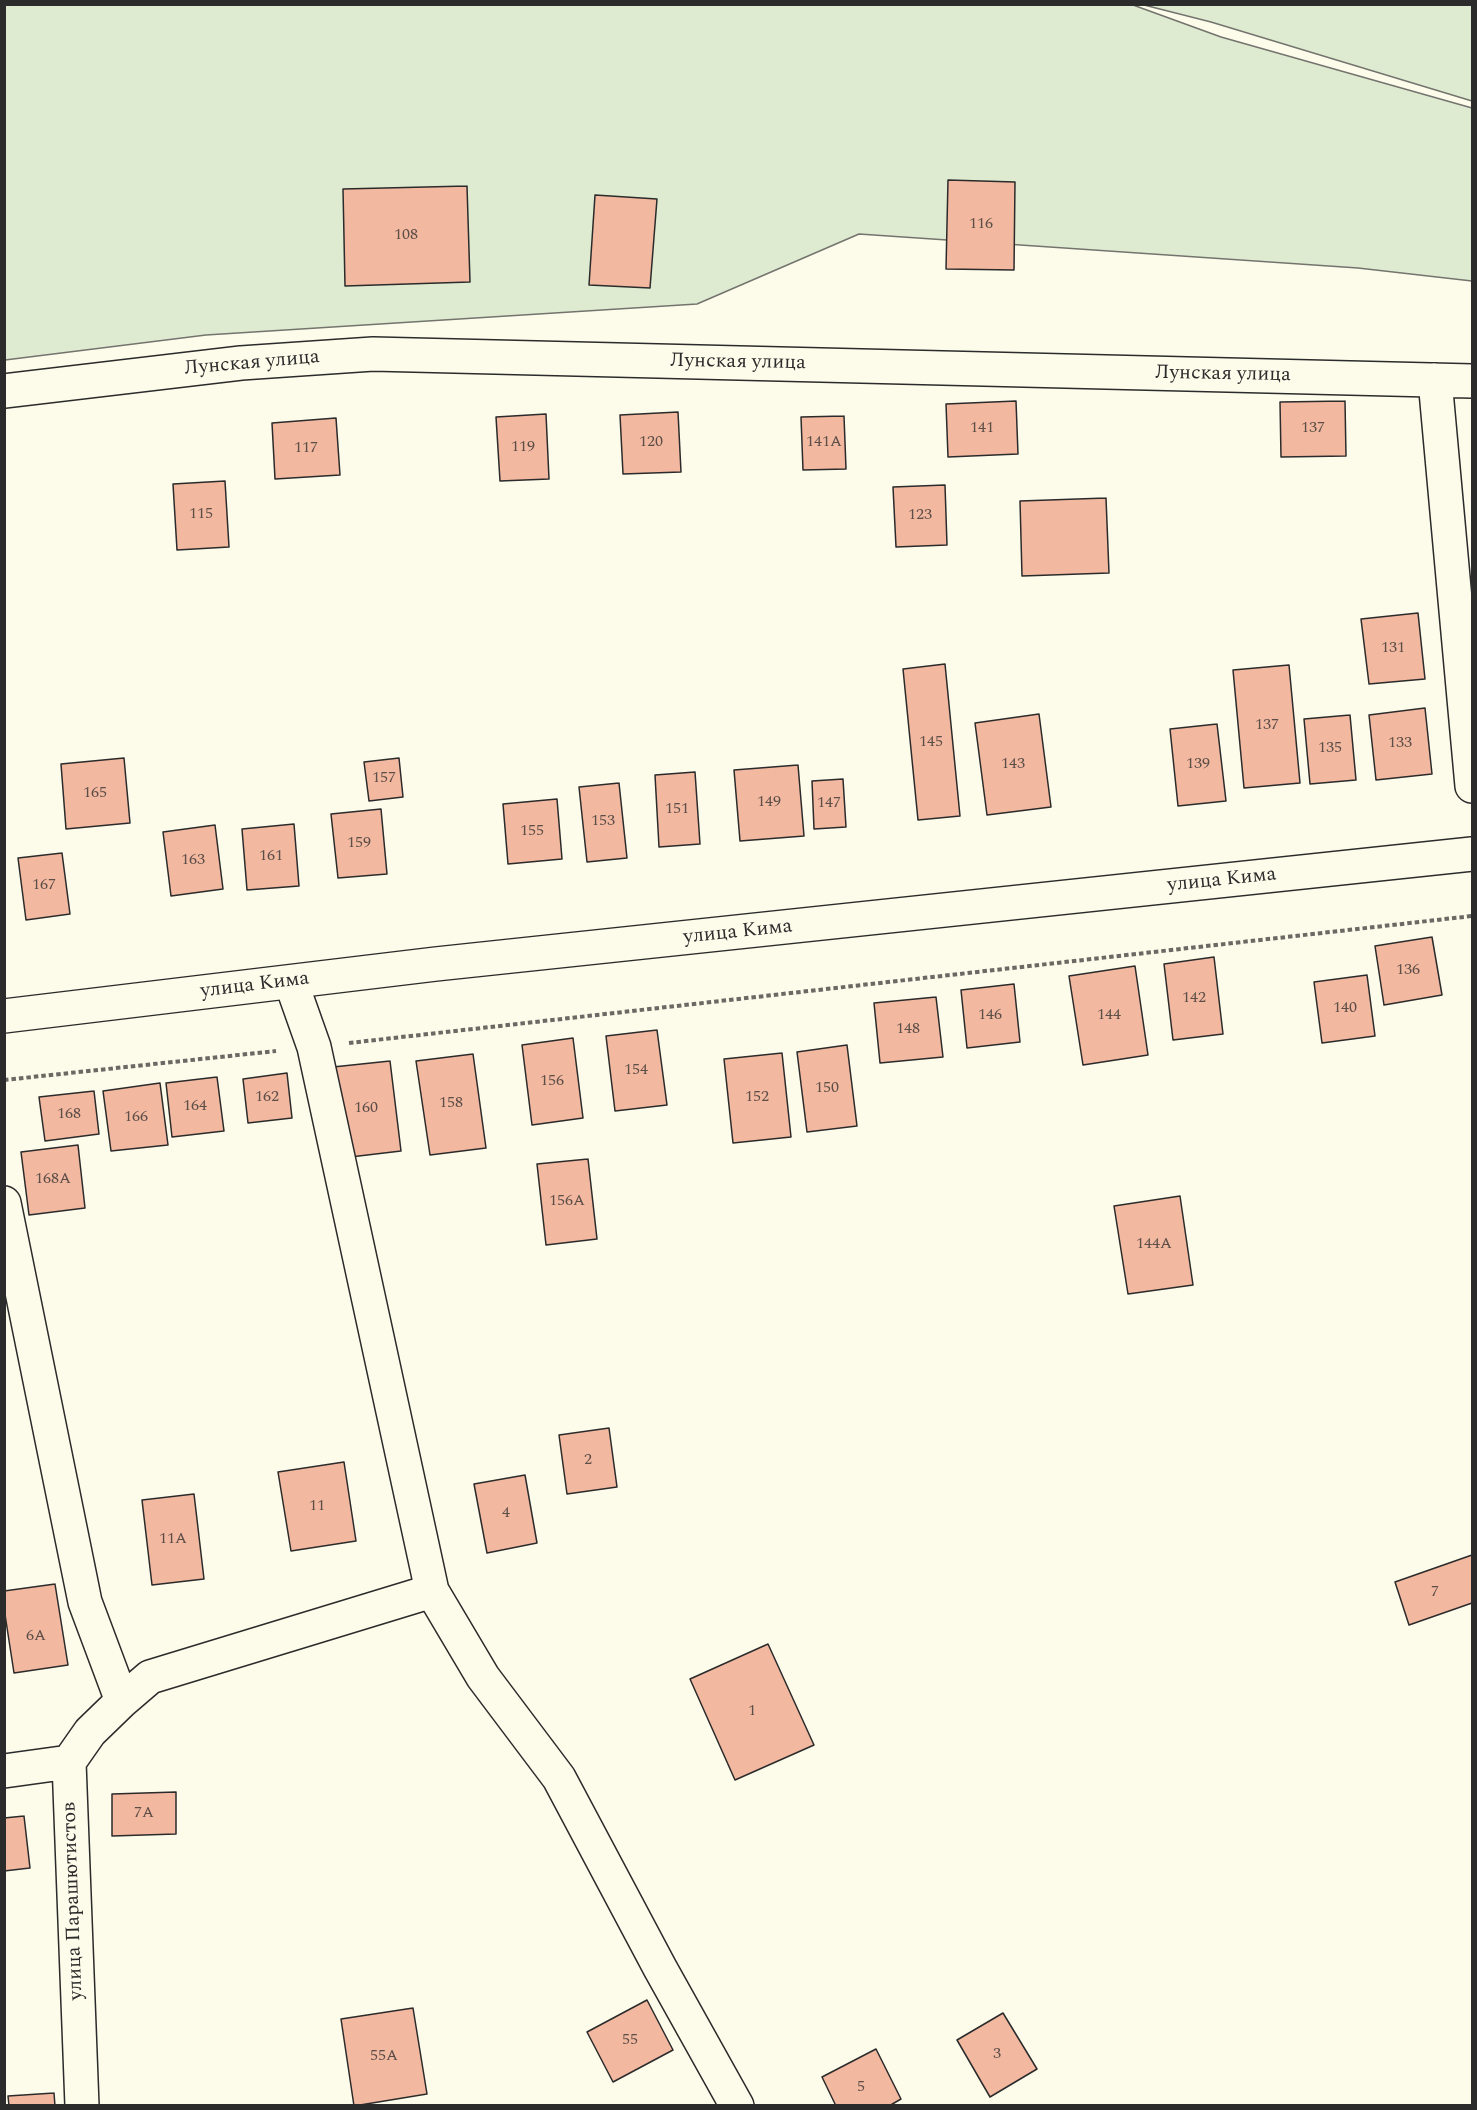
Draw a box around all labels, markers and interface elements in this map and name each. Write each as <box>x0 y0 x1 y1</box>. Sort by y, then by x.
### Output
house number: 116 <box>969 215 993 235</box>
house number: 108 <box>394 226 418 246</box>
street label: Лунская улица <box>183 346 321 382</box>
street label: Лунская улица <box>670 350 806 376</box>
street label: Лунская улица <box>1155 362 1291 388</box>
house number: 141 <box>970 419 994 439</box>
house number: 137 <box>1301 419 1325 439</box>
house number: 120 <box>639 433 663 453</box>
house number: 141А <box>806 433 842 453</box>
house number: 119 <box>511 438 535 458</box>
house number: 117 <box>294 439 318 459</box>
house number: 115 <box>189 505 213 525</box>
house number: 123 <box>908 506 932 526</box>
house number: 131 <box>1381 639 1405 659</box>
house number: 137 <box>1255 716 1279 736</box>
house number: 145 <box>919 733 943 753</box>
house number: 133 <box>1388 734 1412 754</box>
house number: 135 <box>1318 739 1342 759</box>
house number: 143 <box>1001 755 1025 775</box>
house number: 139 <box>1186 755 1210 775</box>
house number: 157 <box>372 769 396 789</box>
house number: 165 <box>83 784 107 804</box>
house number: 149 <box>757 793 781 813</box>
house number: 147 <box>817 794 841 814</box>
house number: 151 <box>665 800 689 820</box>
house number: 153 <box>591 812 615 832</box>
house number: 155 <box>520 822 544 842</box>
house number: 159 <box>347 834 371 854</box>
house number: 161 <box>259 847 283 867</box>
house number: 163 <box>181 851 205 871</box>
street label: улица Кима <box>1166 863 1278 899</box>
house number: 167 <box>32 876 56 896</box>
street label: улица Кима <box>682 915 794 951</box>
house number: 136 <box>1396 961 1420 981</box>
street label: улица Кима <box>199 967 311 1005</box>
house number: 142 <box>1182 989 1206 1009</box>
house number: 140 <box>1333 999 1357 1019</box>
house number: 146 <box>978 1006 1002 1026</box>
house number: 144 <box>1097 1006 1121 1026</box>
house number: 148 <box>896 1020 920 1040</box>
house number: 154 <box>624 1061 648 1081</box>
house number: 156 <box>540 1072 564 1092</box>
house number: 150 <box>815 1079 839 1099</box>
house number: 162 <box>255 1088 279 1108</box>
house number: 152 <box>745 1088 769 1108</box>
house number: 158 <box>439 1094 463 1114</box>
house number: 164 <box>183 1097 207 1117</box>
house number: 160 <box>354 1099 378 1119</box>
house number: 168 <box>57 1105 81 1125</box>
house number: 166 <box>124 1108 148 1128</box>
house number: 168А <box>35 1170 71 1190</box>
house number: 156А <box>549 1192 585 1212</box>
house number: 144А <box>1136 1235 1172 1255</box>
house number: 2 <box>584 1451 592 1471</box>
house number: 11 <box>309 1497 325 1517</box>
house number: 4 <box>502 1504 510 1524</box>
house number: 11А <box>159 1530 187 1550</box>
house number: 7 <box>1431 1583 1439 1603</box>
house number: 6А <box>26 1627 46 1647</box>
house number: 1 <box>748 1702 756 1722</box>
street label: улица Парашютистов <box>59 1801 89 2001</box>
house number: 7А <box>134 1804 154 1824</box>
house number: 55 <box>622 2031 638 2051</box>
house number: 3 <box>993 2045 1001 2065</box>
house number: 55А <box>370 2047 398 2067</box>
house number: 5 <box>857 2078 865 2098</box>

